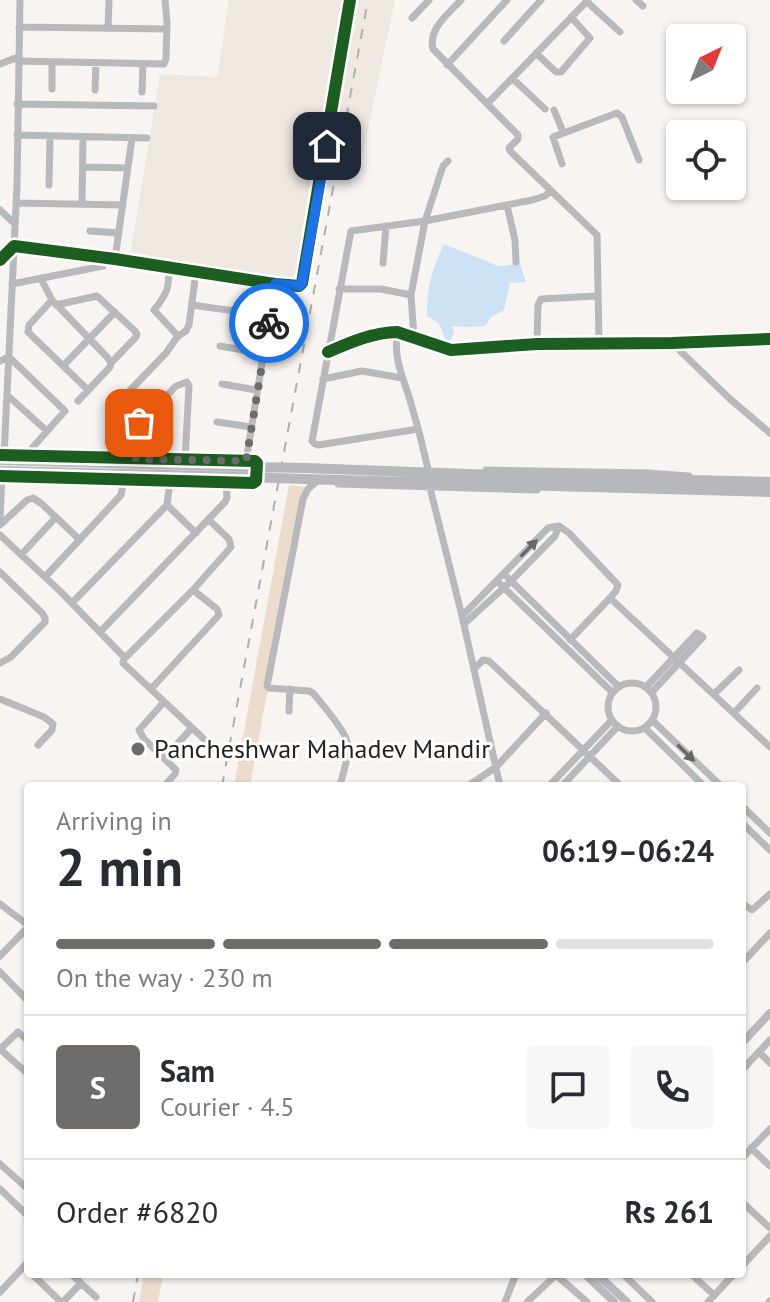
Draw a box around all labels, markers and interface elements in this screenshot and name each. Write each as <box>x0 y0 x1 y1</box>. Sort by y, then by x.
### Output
north arrow <box>666 24 746 104</box>
map controls <box>666 24 746 200</box>
pin <box>293 112 361 180</box>
button: locate <box>666 120 746 200</box>
icon: home <box>305 124 349 168</box>
courier <box>229 283 309 363</box>
icon: bike <box>247 301 291 345</box>
pin <box>105 389 173 457</box>
icon: bag <box>117 401 161 445</box>
one-way arrow <box>519 539 537 558</box>
place label: Pancheshwar Mahadev Mandir <box>154 732 490 765</box>
marker: Pancheshwar Mahadev Mandir <box>129 740 147 758</box>
one-way arrow <box>676 743 695 762</box>
text: Arriving in <box>56 804 172 837</box>
text: 06:19–06:24 <box>542 831 714 870</box>
text: 2 min <box>56 833 183 900</box>
text: On the way · 230 m <box>56 961 273 994</box>
button: chat <box>526 1045 610 1129</box>
button: phone <box>630 1045 714 1129</box>
text: Sam <box>160 1051 215 1090</box>
text: S <box>90 1068 106 1107</box>
text: Courier · 4.5 <box>160 1090 294 1123</box>
text: Order #6820 <box>56 1192 218 1231</box>
text: Rs 261 <box>625 1192 714 1231</box>

